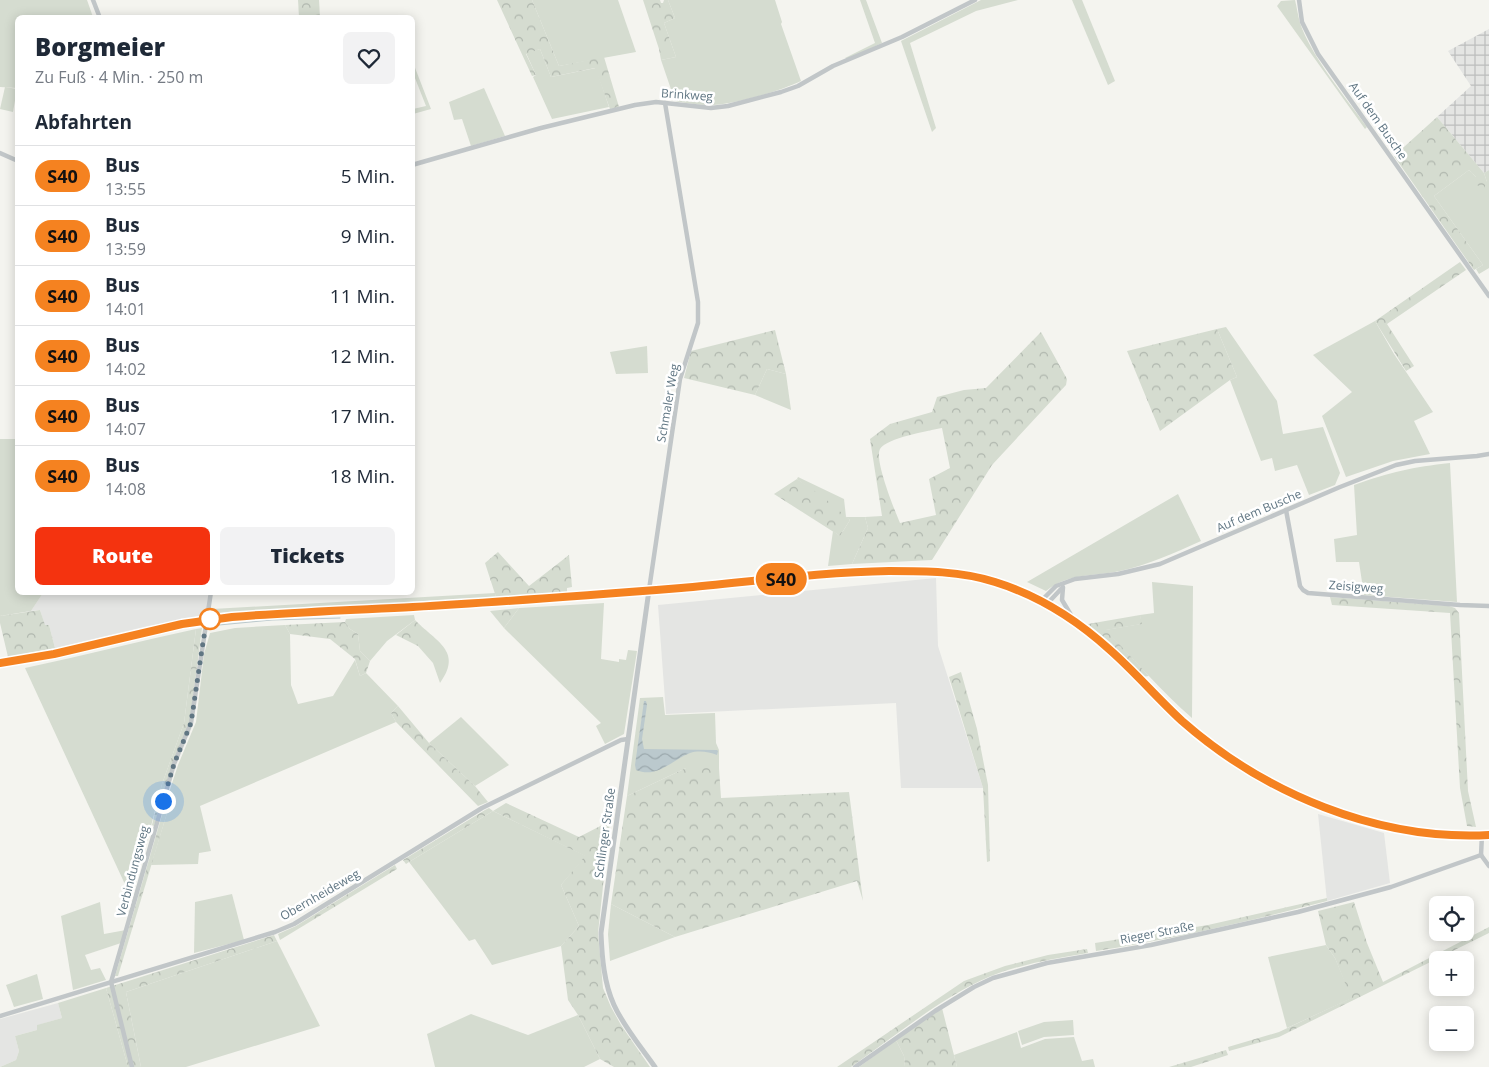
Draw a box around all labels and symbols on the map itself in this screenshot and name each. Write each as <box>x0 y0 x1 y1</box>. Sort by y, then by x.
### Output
street label: Auf dem Busche <box>1345 79 1412 163</box>
street label: Brinkweg <box>661 84 714 105</box>
street label: Schmaler Weg <box>652 362 683 444</box>
street label: Auf dem Busche <box>1214 485 1304 536</box>
line badge: S40 <box>752 563 810 595</box>
street label: Zeisigweg <box>1328 576 1384 597</box>
unlabelled marker <box>199 608 221 630</box>
street label: Schlinger Straße <box>590 786 619 879</box>
your location <box>151 789 176 814</box>
street label: Verbindungsweg <box>112 823 153 918</box>
street label: Obernheideweg <box>277 865 363 924</box>
street label: Rieger Straße <box>1118 917 1196 948</box>

